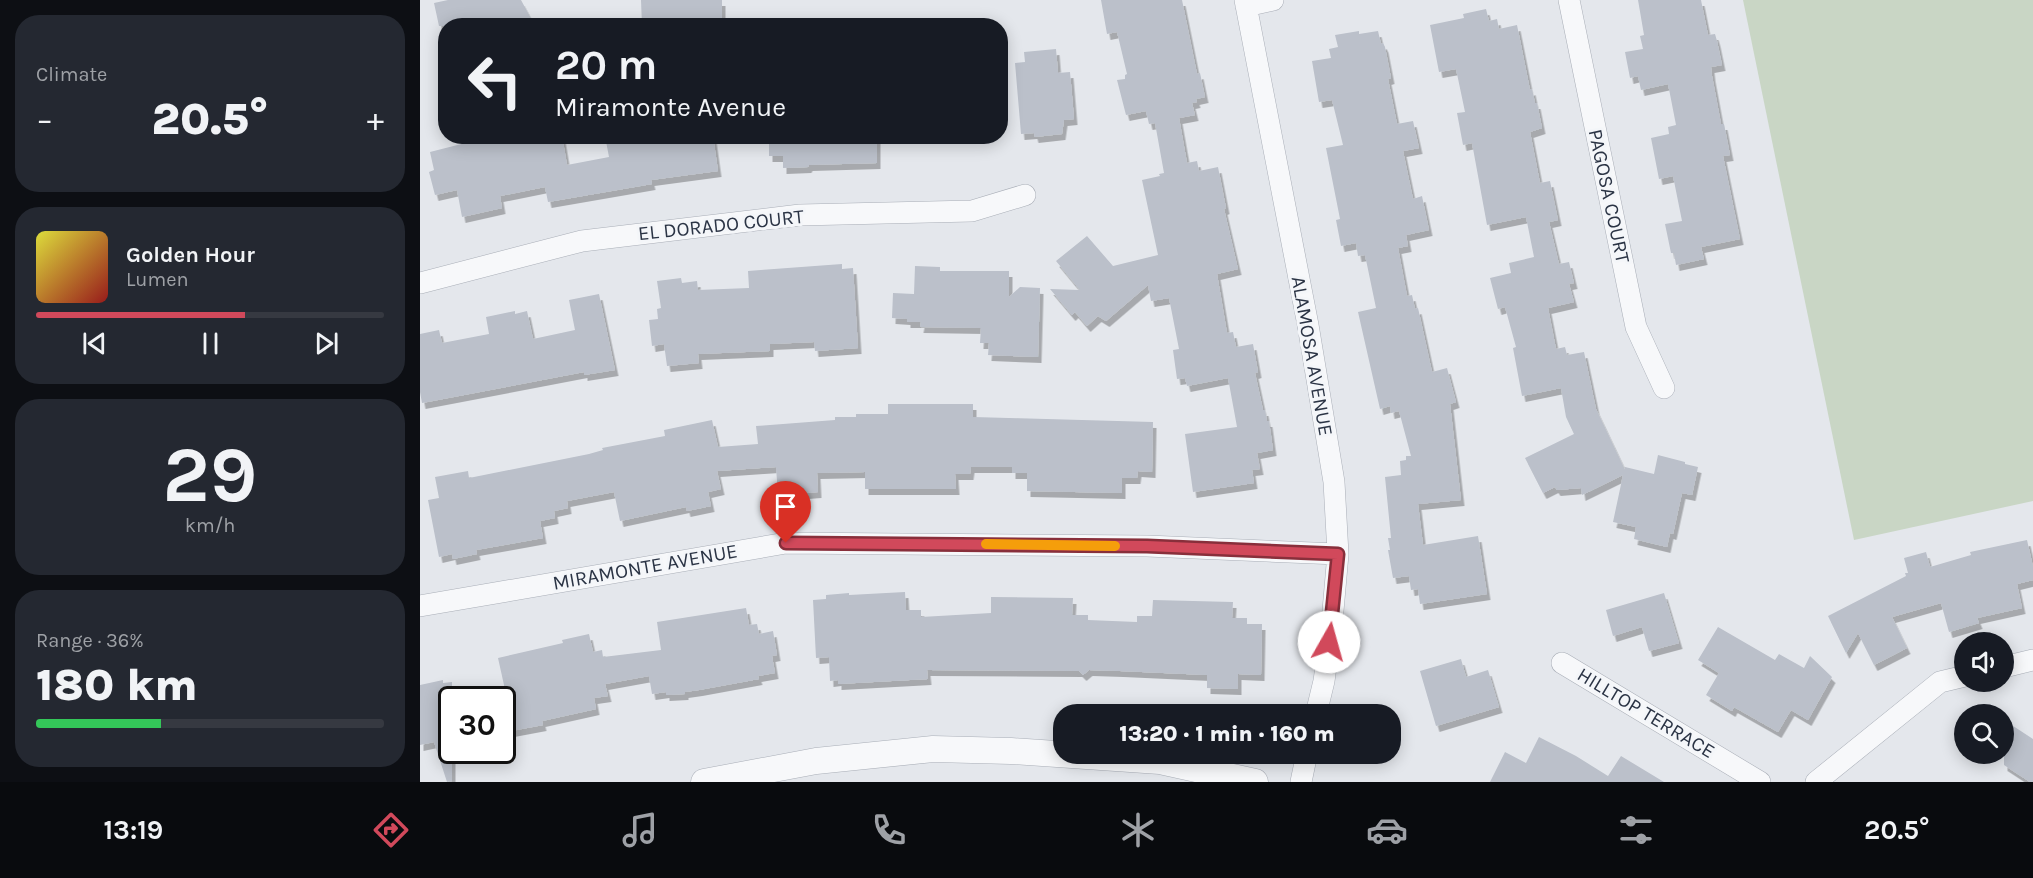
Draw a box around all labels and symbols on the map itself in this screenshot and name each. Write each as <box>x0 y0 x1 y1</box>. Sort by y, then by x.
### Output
street label: PAGOSA COURT <box>1584 127 1634 265</box>
street label: EL DORADO COURT <box>637 205 805 245</box>
street label: ALAMOSA AVENUE <box>1287 274 1337 438</box>
pin <box>760 481 811 543</box>
street label: MIRAMONTE AVENUE <box>551 539 739 595</box>
position arrow <box>1297 610 1361 674</box>
street label: HILLTOP TERRACE <box>1573 663 1719 763</box>
speed limit sign: 30 <box>438 686 516 764</box>

